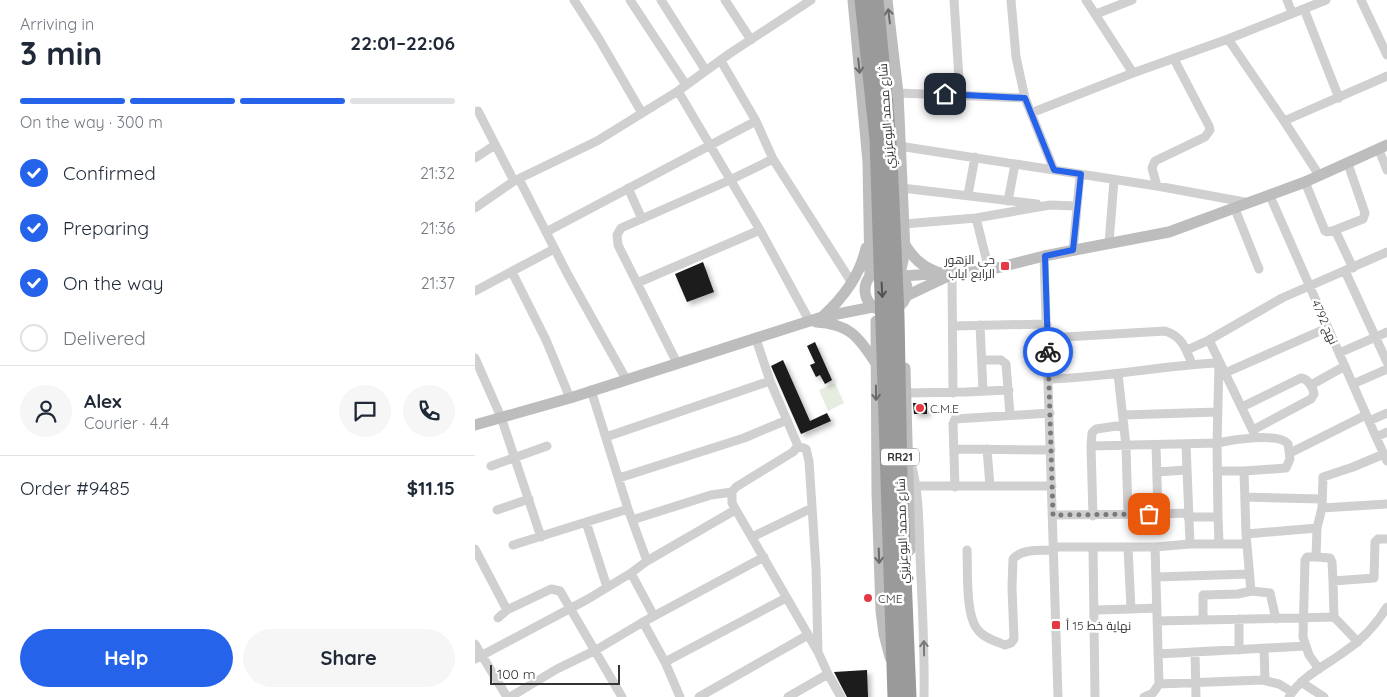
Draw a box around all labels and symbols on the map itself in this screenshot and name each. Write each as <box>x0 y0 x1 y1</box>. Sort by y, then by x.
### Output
one-way arrow <box>883 9 893 25</box>
one-way arrow <box>854 58 863 74</box>
street label: شارع محمد البوعزيزي <box>875 63 900 169</box>
pin <box>924 73 966 115</box>
place label: حي الزهور الرابع اياب <box>944 252 995 282</box>
marker: حي الزهور الرابع اياب <box>999 260 1011 272</box>
one-way arrow <box>878 282 887 298</box>
street label: نهج 4792 <box>1308 297 1341 347</box>
courier <box>1023 327 1073 377</box>
one-way arrow <box>871 385 881 401</box>
place label: C.M.E <box>930 401 959 416</box>
marker: C.M.E <box>914 402 926 414</box>
road number: RR21 <box>881 448 919 466</box>
street label: شارع محمد البوعزيزي <box>893 478 914 584</box>
pin <box>1128 493 1170 535</box>
one-way arrow <box>875 547 884 563</box>
place label: CME <box>878 591 903 606</box>
marker: CME <box>862 592 874 604</box>
place label: نهاية خط 15 أ <box>1066 618 1131 633</box>
marker: نهاية خط 15 أ <box>1050 619 1062 631</box>
one-way arrow <box>919 641 929 657</box>
scale bar <box>490 662 620 685</box>

